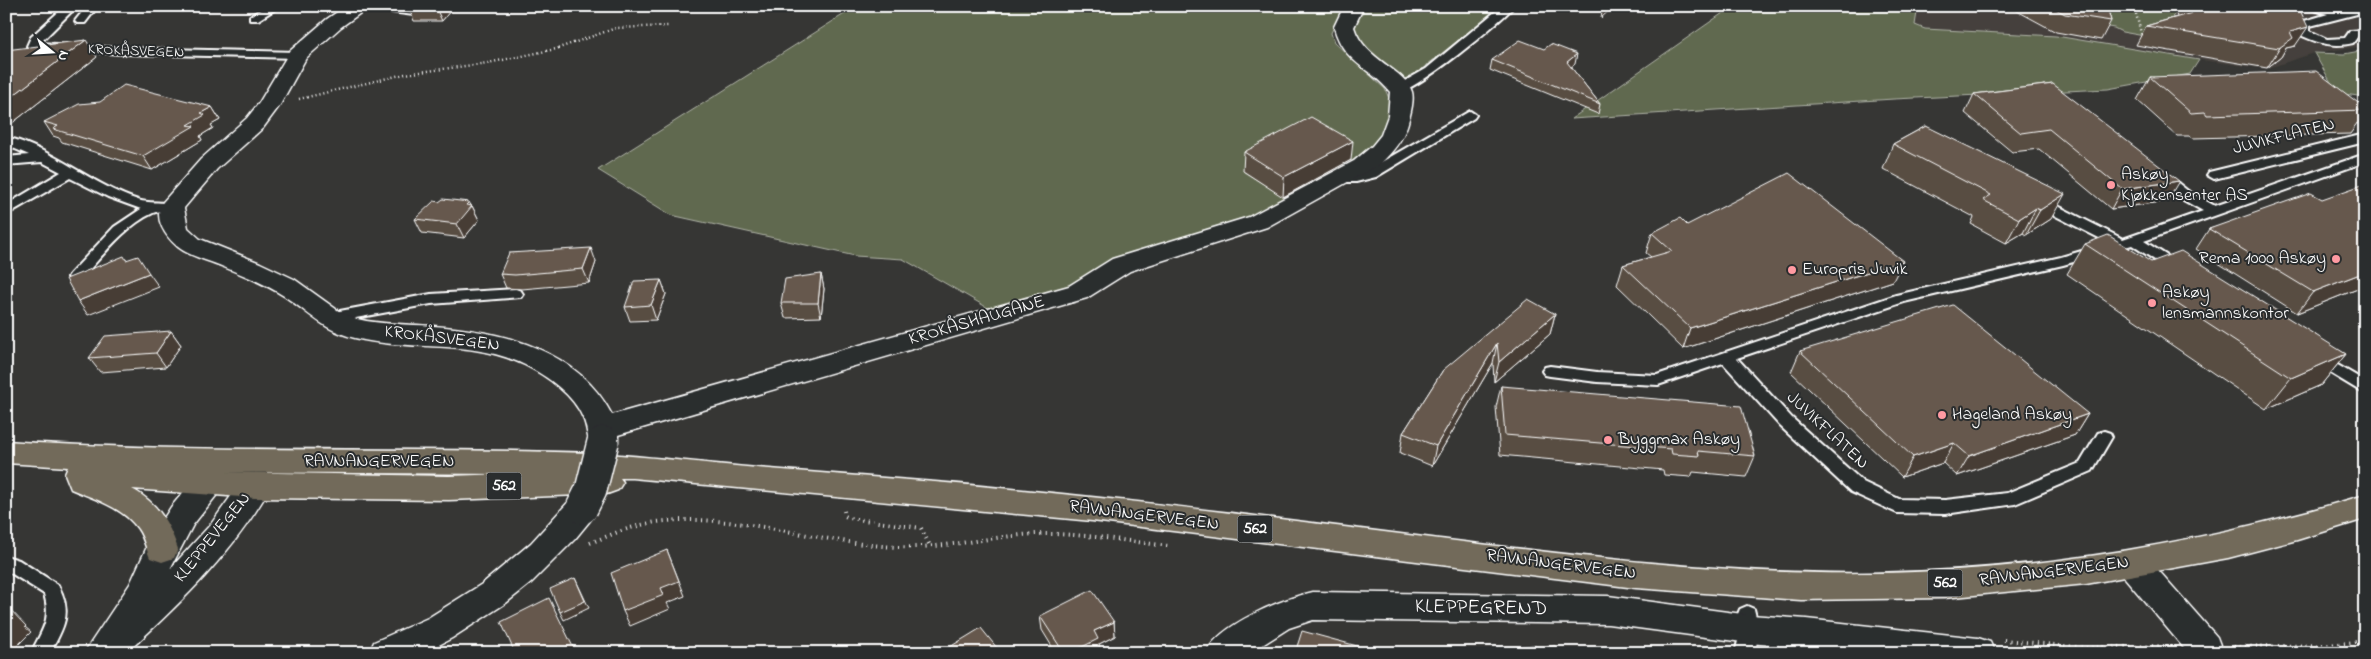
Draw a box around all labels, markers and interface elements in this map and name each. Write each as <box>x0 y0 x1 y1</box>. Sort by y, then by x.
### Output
north arrow <box>28 28 78 78</box>
street label: KROKÅSVEGEN <box>87 38 185 64</box>
text: N <box>51 48 74 63</box>
street label: JUVIKFLATEN <box>2230 112 2338 162</box>
place label: Askøy Kjøkkensenter AS <box>2121 162 2248 209</box>
marker: Askøy Kjøkkensenter AS <box>2105 179 2117 191</box>
place label: Rema 1000 Askøy <box>2199 246 2326 272</box>
marker: Rema 1000 Askøy <box>2330 253 2342 265</box>
place label: Europris Juvik <box>1802 257 1908 283</box>
marker: Europris Juvik <box>1786 264 1798 276</box>
place label: Askøy lensmannskontor <box>2162 280 2289 327</box>
street label: KROKÅSHAUGANE <box>906 289 1048 353</box>
marker: Askøy lensmannskontor <box>2146 297 2158 309</box>
street label: KROKÅSVEGEN <box>383 319 501 359</box>
street label: JUVIKFLATEN <box>1780 386 1874 476</box>
place label: Hageland Askøy <box>1952 402 2072 429</box>
marker: Hageland Askøy <box>1936 409 1948 421</box>
place label: Byggmax Askøy <box>1617 427 1740 454</box>
marker: Byggmax Askøy <box>1602 434 1614 446</box>
street label: RAVNANGERVEGEN <box>304 449 454 475</box>
road number: 562 <box>486 472 522 500</box>
street label: KLEPPEVEGEN <box>168 487 258 589</box>
street label: RAVNANGERVEGEN <box>1068 494 1220 538</box>
road number: 562 <box>1238 516 1272 542</box>
street label: RAVNANGERVEGEN <box>1485 543 1637 587</box>
street label: RAVNANGERVEGEN <box>1978 550 2130 594</box>
road number: 562 <box>1928 570 1962 596</box>
street label: KLEPPEGREND <box>1415 592 1547 624</box>

